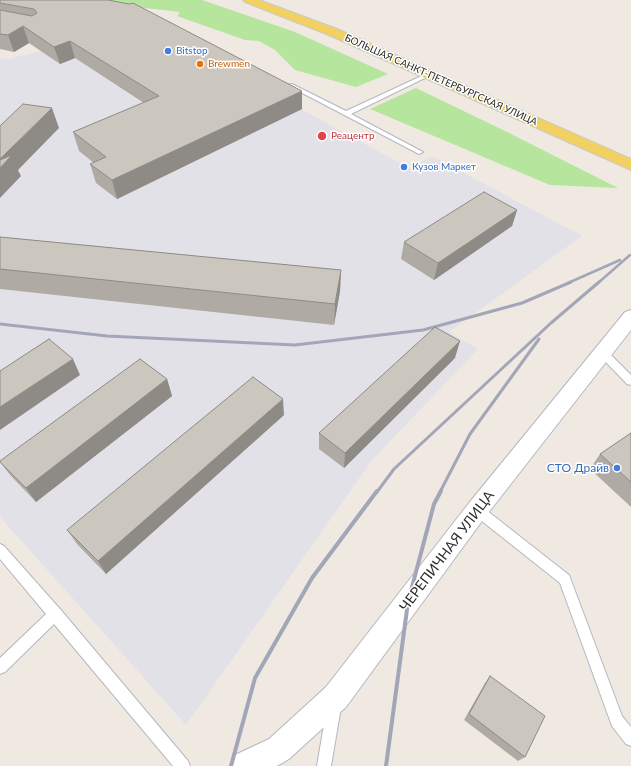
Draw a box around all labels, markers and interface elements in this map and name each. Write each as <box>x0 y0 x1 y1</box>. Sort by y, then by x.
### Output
street label: БОЛЬШАЯ САНКТ-ПЕТЕРБУРГСКАЯ УЛИЦА <box>343 32 539 128</box>
place label: Bitstop <box>176 45 208 57</box>
marker: Bitstop <box>163 46 173 56</box>
place label: Brewmen <box>208 58 250 70</box>
marker: Brewmen <box>195 59 205 69</box>
marker: Реацентр <box>316 130 328 142</box>
place label: Реацентр <box>331 130 375 142</box>
place label: Кузов Маркет <box>412 161 476 173</box>
marker: Кузов Маркет <box>399 162 409 172</box>
place label: СТО Драйв <box>547 461 609 475</box>
marker: СТО Драйв <box>612 463 622 473</box>
street label: ЧЕРЕПИЧНАЯ УЛИЦА <box>396 488 498 614</box>

